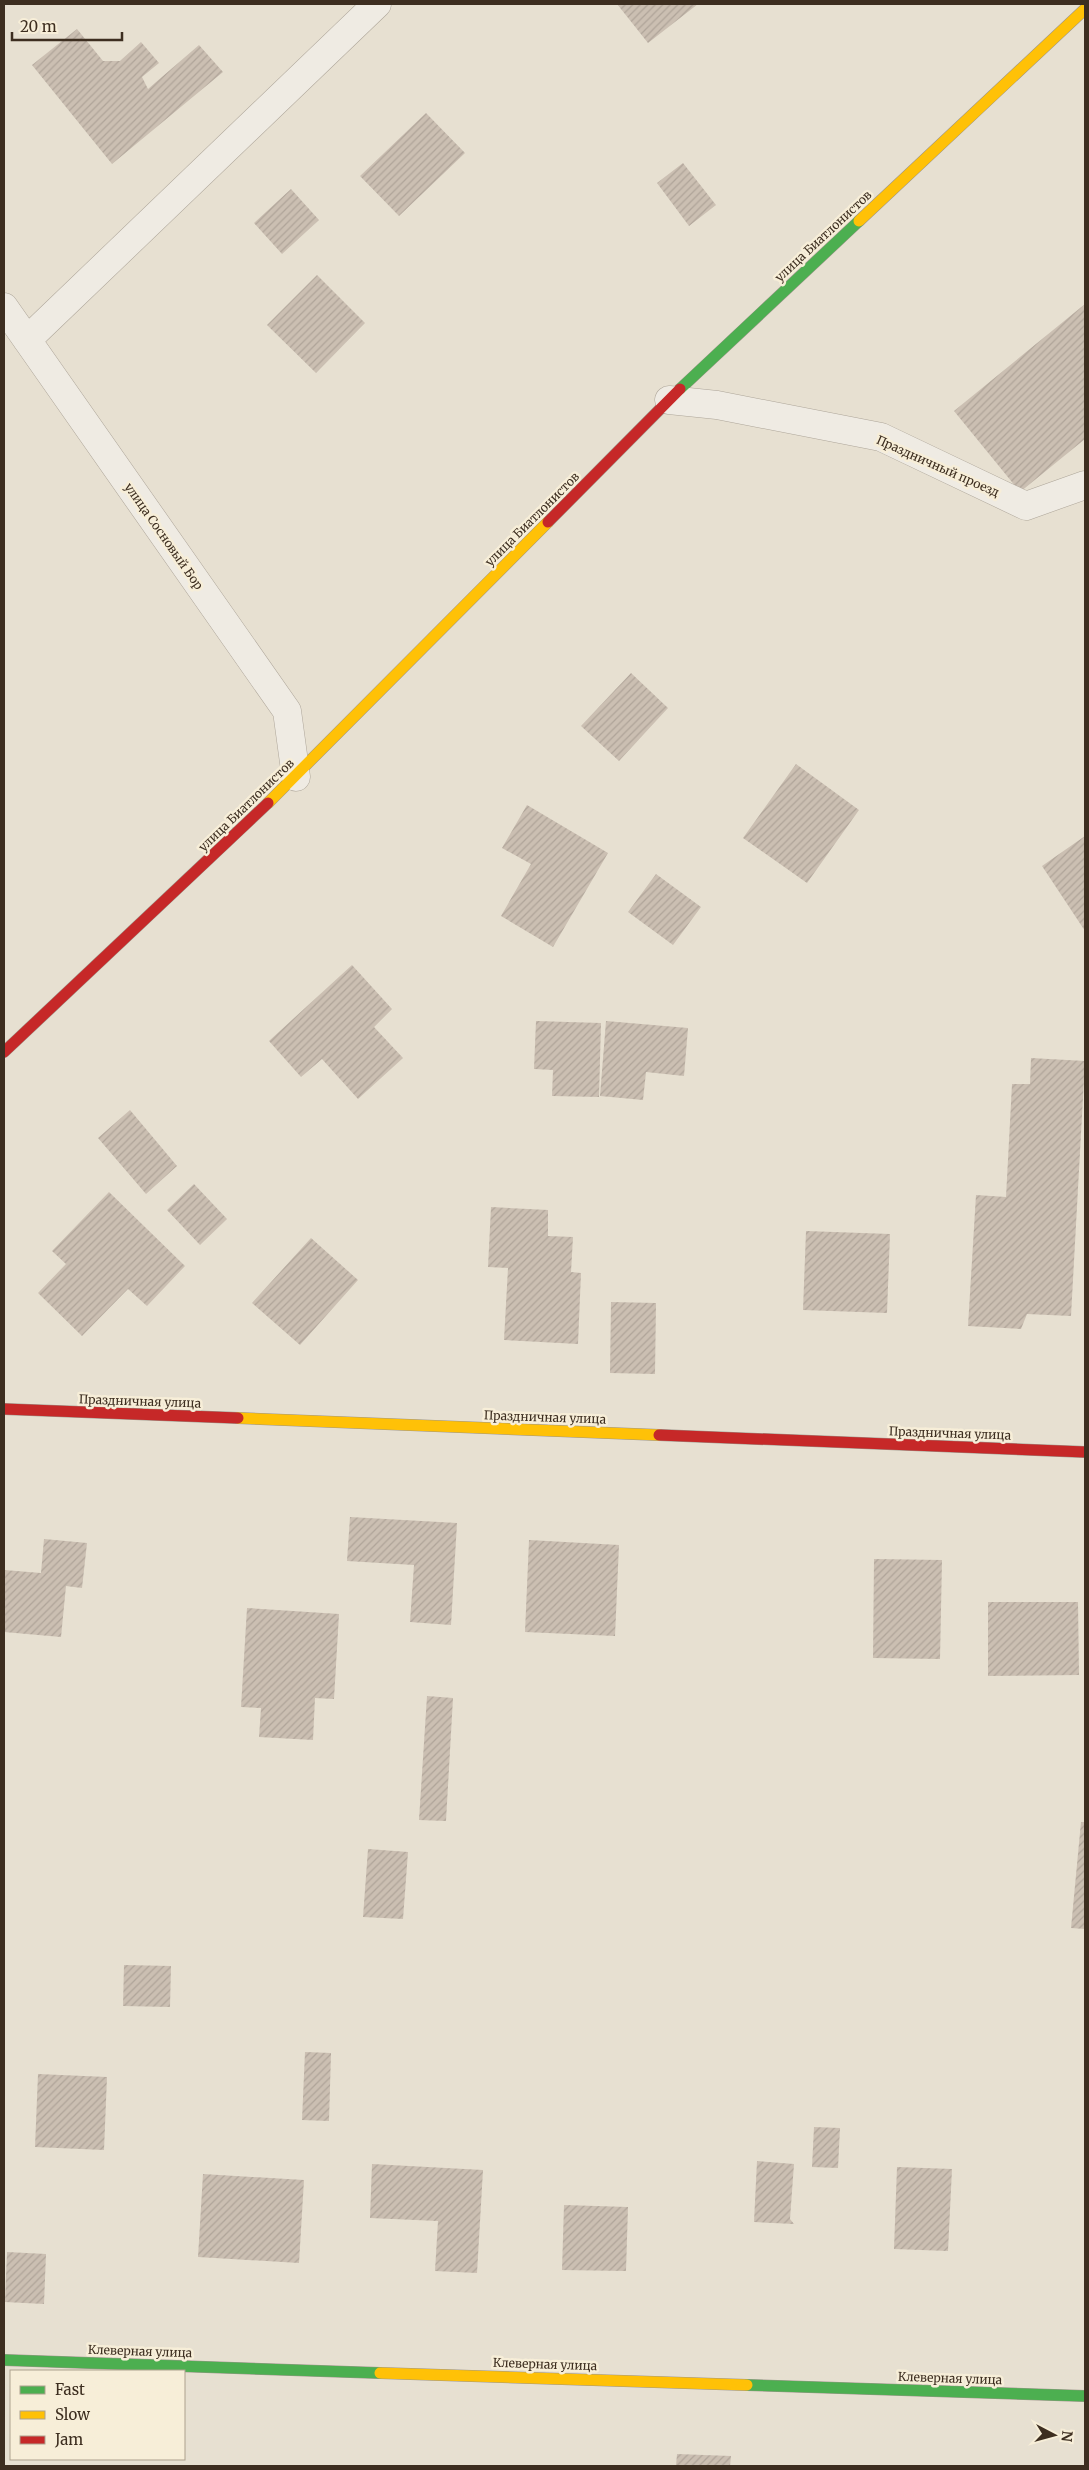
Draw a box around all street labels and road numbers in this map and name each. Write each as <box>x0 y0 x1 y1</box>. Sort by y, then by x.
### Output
street label: улица Биатлонистов <box>772 187 874 285</box>
street label: Праздничный проезд <box>874 432 1002 500</box>
street label: улица Биатлонистов <box>482 469 582 569</box>
street label: улица Сосновый Бор <box>121 480 207 592</box>
street label: улица Биатлонистов <box>195 756 297 854</box>
street label: Праздничная улица <box>79 1391 202 1411</box>
street label: Праздничная улица <box>484 1407 607 1427</box>
street label: Праздничная улица <box>889 1423 1012 1443</box>
street label: Клеверная улица <box>88 2342 193 2360</box>
street label: Клеверная улица <box>493 2355 598 2373</box>
street label: Клеверная улица <box>898 2369 1003 2387</box>

